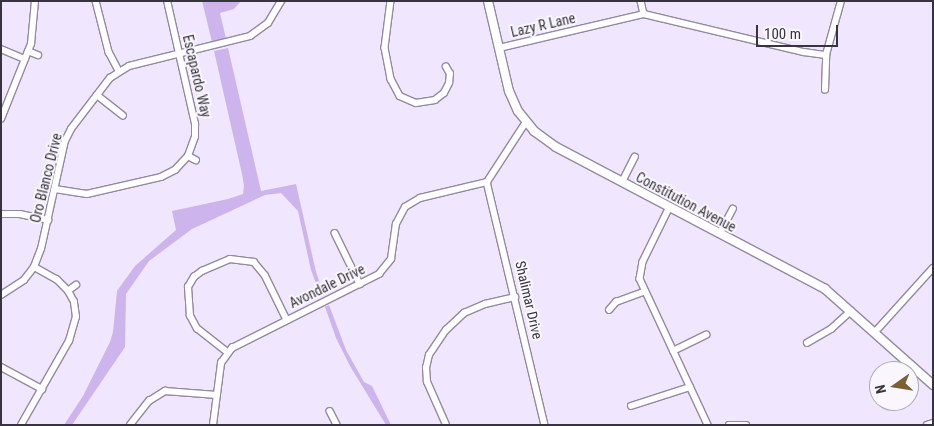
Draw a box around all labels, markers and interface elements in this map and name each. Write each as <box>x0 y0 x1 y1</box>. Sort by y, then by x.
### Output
street label: Lazy R Lane <box>509 9 577 41</box>
scale bar <box>759 15 842 47</box>
text: 100 m <box>764 25 801 43</box>
street label: Escapardo Way <box>179 33 215 119</box>
street label: Oro Blanco Drive <box>27 131 65 225</box>
street label: Constitution Avenue <box>633 169 739 235</box>
street label: Shalimar Drive <box>512 259 546 341</box>
street label: Avondale Drive <box>286 260 368 312</box>
north arrow <box>869 361 919 411</box>
text: N <box>872 383 889 395</box>

